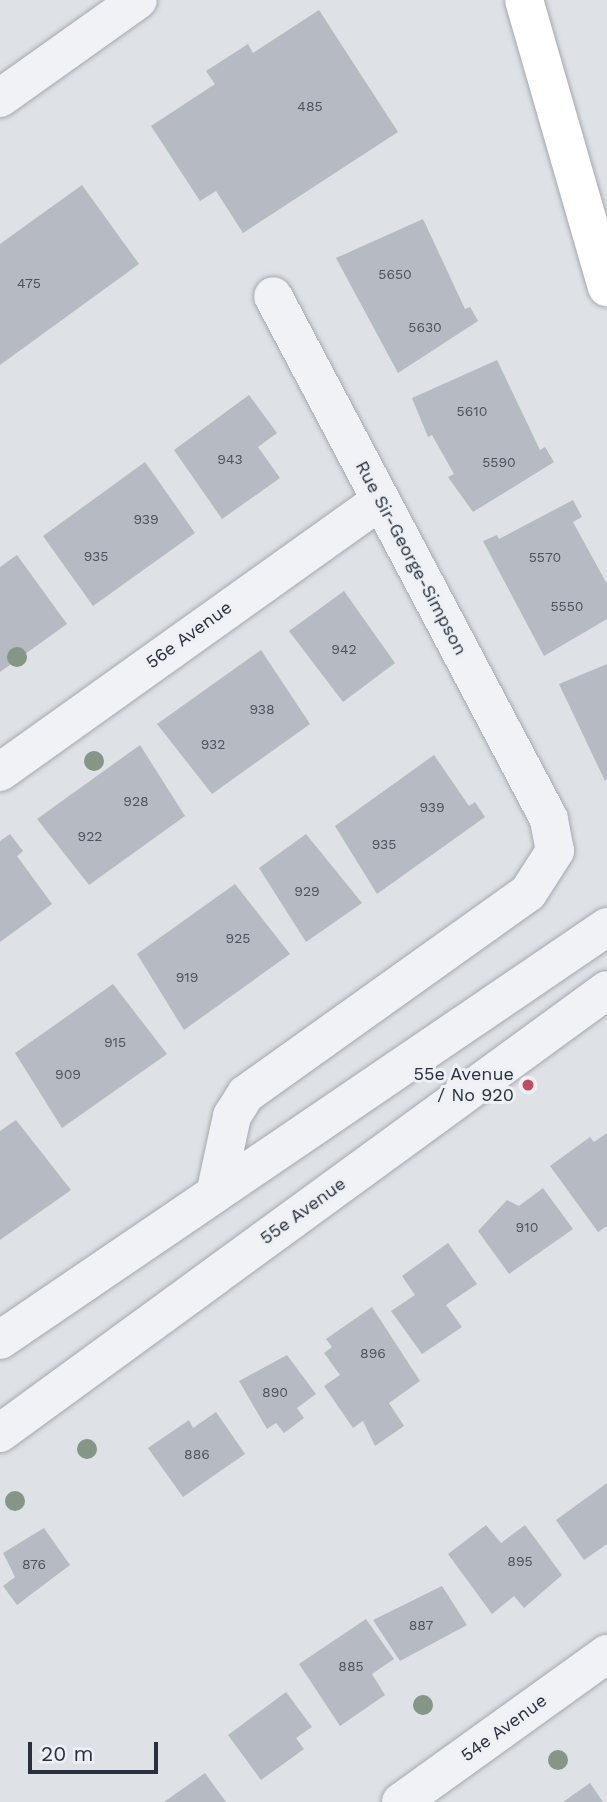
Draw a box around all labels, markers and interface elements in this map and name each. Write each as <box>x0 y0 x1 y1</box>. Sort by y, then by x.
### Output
house number: 485 <box>297 98 323 114</box>
house number: 5650 <box>378 266 412 282</box>
house number: 475 <box>17 275 41 291</box>
house number: 5630 <box>408 319 442 335</box>
house number: 5610 <box>457 403 487 419</box>
house number: 943 <box>217 451 243 467</box>
house number: 5590 <box>482 454 516 470</box>
street label: Rue Sir-George-Simpson <box>351 457 471 659</box>
house number: 939 <box>133 511 159 527</box>
house number: 935 <box>84 548 108 564</box>
house number: 5570 <box>529 549 561 565</box>
street label: 56e Avenue <box>142 596 236 674</box>
house number: 5550 <box>550 598 584 614</box>
house number: 942 <box>331 641 357 657</box>
house number: 938 <box>249 701 275 717</box>
house number: 932 <box>201 736 225 752</box>
house number: 928 <box>123 793 149 809</box>
house number: 939 <box>419 799 445 815</box>
house number: 922 <box>78 828 102 844</box>
house number: 935 <box>372 836 396 852</box>
house number: 929 <box>294 883 320 899</box>
house number: 925 <box>226 930 250 946</box>
house number: 919 <box>176 969 198 985</box>
house number: 915 <box>104 1034 126 1050</box>
place label: 55e Avenue / No 920 <box>413 1064 514 1106</box>
house number: 909 <box>55 1066 81 1082</box>
marker: 55e Avenue / No 920 <box>520 1077 536 1093</box>
street label: 55e Avenue <box>256 1173 350 1249</box>
house number: 910 <box>516 1219 538 1235</box>
house number: 896 <box>360 1345 386 1361</box>
house number: 890 <box>262 1384 288 1400</box>
house number: 886 <box>184 1446 210 1462</box>
house number: 895 <box>507 1553 533 1569</box>
house number: 876 <box>22 1556 46 1572</box>
house number: 887 <box>409 1617 433 1633</box>
house number: 885 <box>338 1658 364 1674</box>
street label: 54e Avenue <box>457 1689 551 1767</box>
scale bar <box>32 1728 161 1772</box>
text: 20 m <box>41 1741 93 1766</box>

